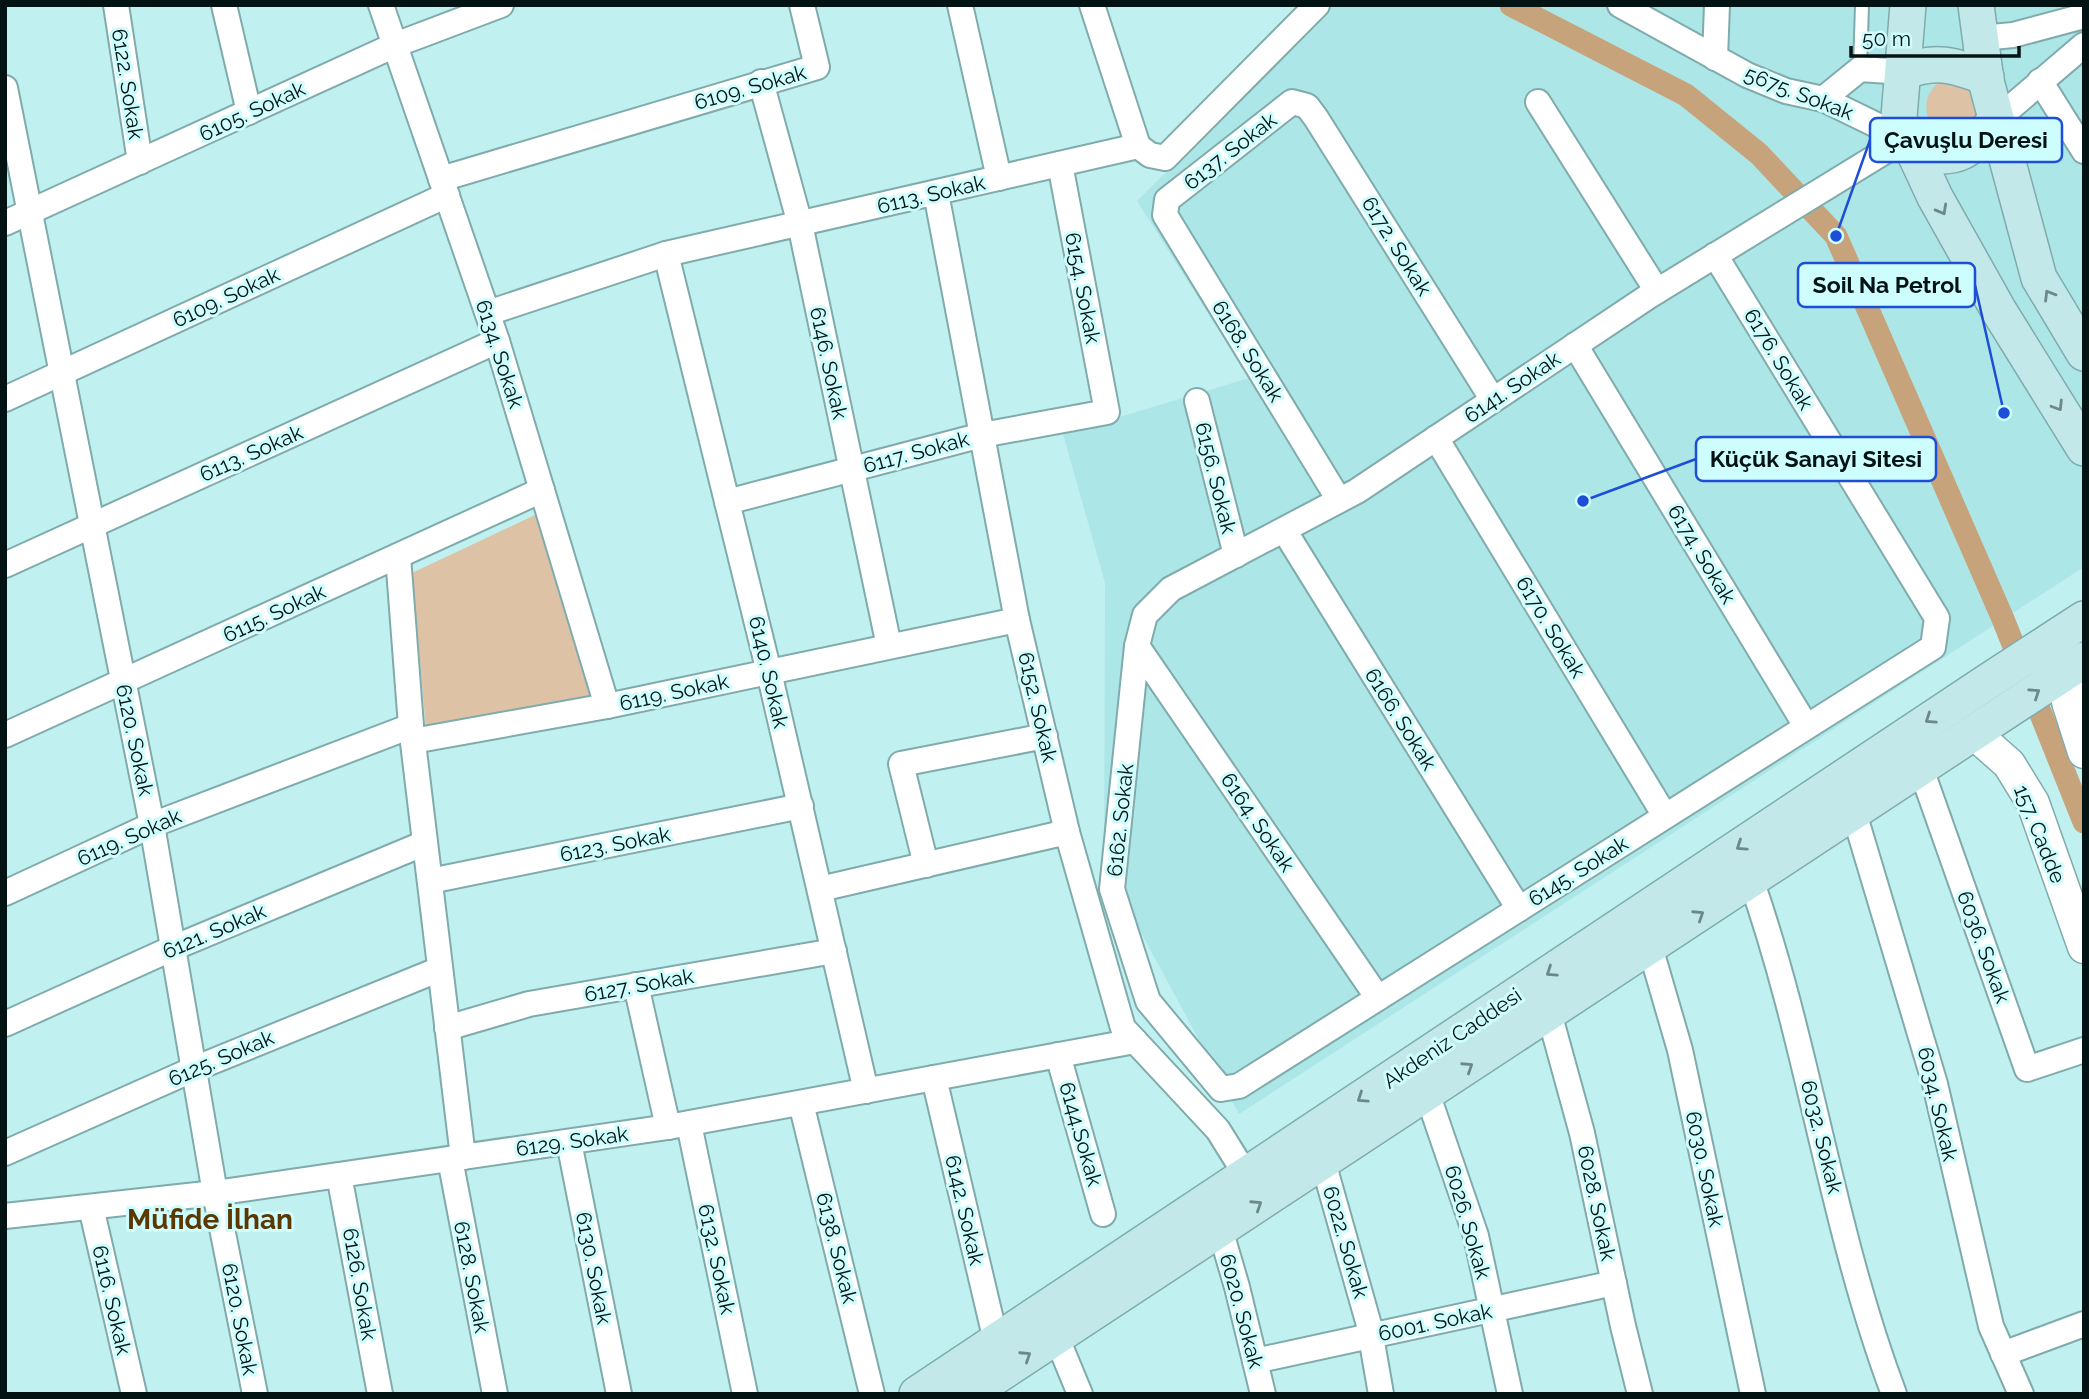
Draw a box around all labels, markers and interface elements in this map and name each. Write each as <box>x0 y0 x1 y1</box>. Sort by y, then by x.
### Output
scale bar <box>1851 14 2019 58</box>
text: 50 m <box>1862 26 1911 51</box>
street label: 6122. Sokak <box>107 27 149 141</box>
street label: 6109. Sokak <box>691 59 809 115</box>
street label: 5675. Sokak <box>1741 61 1857 125</box>
street label: 6105. Sokak <box>195 76 309 146</box>
street label: 6137. Sokak <box>1179 107 1281 195</box>
callout: Çavuşlu Deresi <box>1870 118 2062 162</box>
text: Çavuşlu Deresi <box>1884 126 2048 153</box>
street label: 6113. Sokak <box>875 169 987 219</box>
street label: 6172. Sokak <box>1357 192 1437 300</box>
one-way arrow <box>1934 203 1947 216</box>
street label: 6154. Sokak <box>1060 230 1106 346</box>
street label: 6109. Sokak <box>169 261 283 333</box>
callout: Soil Na Petrol <box>1798 263 1975 307</box>
text: Soil Na Petrol <box>1813 271 1962 298</box>
one-way arrow <box>2044 289 2057 302</box>
street label: 6168. Sokak <box>1207 296 1289 406</box>
street label: 6134. Sokak <box>471 297 529 411</box>
street label: 6176. Sokak <box>1739 304 1819 414</box>
street label: 6146. Sokak <box>805 305 853 421</box>
street label: 6141. Sokak <box>1459 346 1565 428</box>
one-way arrow <box>2049 398 2062 411</box>
street label: 6113. Sokak <box>196 419 306 487</box>
street label: 6156. Sokak <box>1190 420 1242 536</box>
street label: 6117. Sokak <box>860 426 972 478</box>
callout: Küçük Sanayi Sitesi <box>1696 437 1936 481</box>
text: Küçük Sanayi Sitesi <box>1710 445 1922 472</box>
street label: 6174. Sokak <box>1663 500 1741 608</box>
street label: 6170. Sokak <box>1511 572 1591 682</box>
street label: 6115. Sokak <box>219 578 329 648</box>
street label: 6140. Sokak <box>744 614 794 730</box>
street label: 6152. Sokak <box>1013 649 1063 765</box>
street label: 6166. Sokak <box>1360 664 1442 774</box>
street label: 6119. Sokak <box>617 668 731 716</box>
street label: 6120. Sokak <box>111 682 159 798</box>
one-way arrow <box>2028 688 2041 701</box>
one-way arrow <box>1925 711 1938 724</box>
street label: 6162. Sokak <box>1102 762 1138 878</box>
street label: 6164. Sokak <box>1216 768 1300 876</box>
street label: 157. Cadde <box>2009 781 2071 887</box>
street label: 6119. Sokak <box>73 803 185 871</box>
street label: 6123. Sokak <box>558 821 672 867</box>
street label: 6145. Sokak <box>1524 831 1632 911</box>
one-way arrow <box>1735 838 1748 851</box>
street label: 6036. Sokak <box>1952 887 2016 1007</box>
street label: 6121. Sokak <box>159 898 269 964</box>
one-way arrow <box>1691 911 1704 923</box>
street label: 6127. Sokak <box>582 963 696 1007</box>
one-way arrow <box>1546 964 1559 977</box>
street label: Akdeniz Caddesi <box>1378 982 1526 1094</box>
street label: 6125. Sokak <box>164 1025 278 1091</box>
street label: 6034. Sokak <box>1913 1044 1963 1164</box>
one-way arrow <box>1460 1062 1473 1075</box>
street label: 6032. Sokak <box>1796 1078 1848 1196</box>
street label: 6144.Sokak <box>1054 1079 1108 1189</box>
one-way arrow <box>1357 1090 1370 1103</box>
street label: 6030. Sokak <box>1681 1109 1729 1229</box>
street label: 6129. Sokak <box>514 1121 630 1161</box>
street label: 6028. Sokak <box>1573 1143 1621 1263</box>
street label: 6142. Sokak <box>940 1152 990 1268</box>
street label: 6026. Sokak <box>1440 1162 1496 1282</box>
street label: 6022. Sokak <box>1318 1183 1374 1301</box>
street label: 6138. Sokak <box>811 1190 863 1306</box>
one-way arrow <box>1249 1201 1262 1213</box>
street label: 6132. Sokak <box>693 1202 741 1316</box>
district label: Müfide İlhan <box>127 1203 293 1236</box>
street label: 6130. Sokak <box>571 1210 617 1326</box>
street label: 6128. Sokak <box>449 1219 495 1335</box>
street label: 6126. Sokak <box>338 1226 382 1342</box>
street label: 6116. Sokak <box>87 1243 137 1357</box>
street label: 6020. Sokak <box>1215 1251 1269 1371</box>
street label: 6120. Sokak <box>217 1261 263 1377</box>
street label: 6001. Sokak <box>1376 1298 1494 1346</box>
one-way arrow <box>1018 1352 1031 1365</box>

